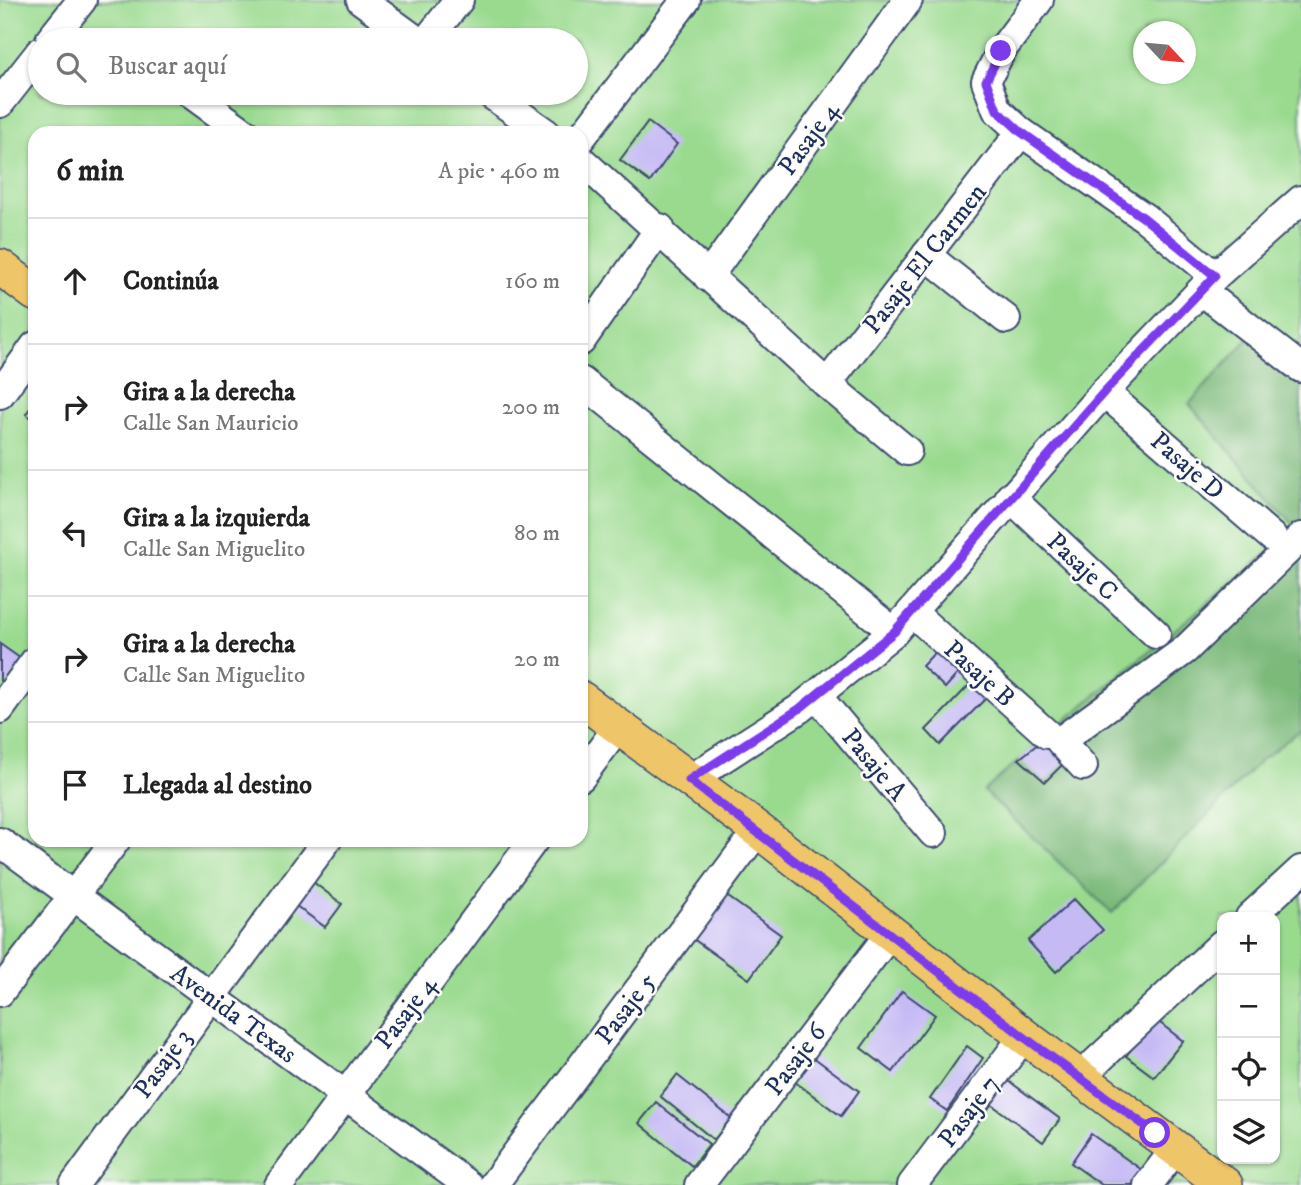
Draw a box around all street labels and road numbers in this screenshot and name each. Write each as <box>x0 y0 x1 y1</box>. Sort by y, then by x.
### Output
street label: Pasaje 4 <box>771 95 848 182</box>
street label: Pasaje El Carmen <box>856 177 994 341</box>
street label: Pasaje D <box>1143 425 1231 507</box>
street label: Pasaje C <box>1039 526 1125 608</box>
street label: Pasaje B <box>936 633 1022 715</box>
street label: Pasaje A <box>834 722 914 808</box>
street label: Avenida Texas <box>163 957 303 1071</box>
street label: Pasaje 5 <box>589 966 664 1051</box>
street label: Pasaje 4 <box>368 969 445 1056</box>
street label: Pasaje 6 <box>758 1016 835 1103</box>
street label: Pasaje 3 <box>127 1023 200 1105</box>
street label: Pasaje 7 <box>931 1069 1007 1155</box>

